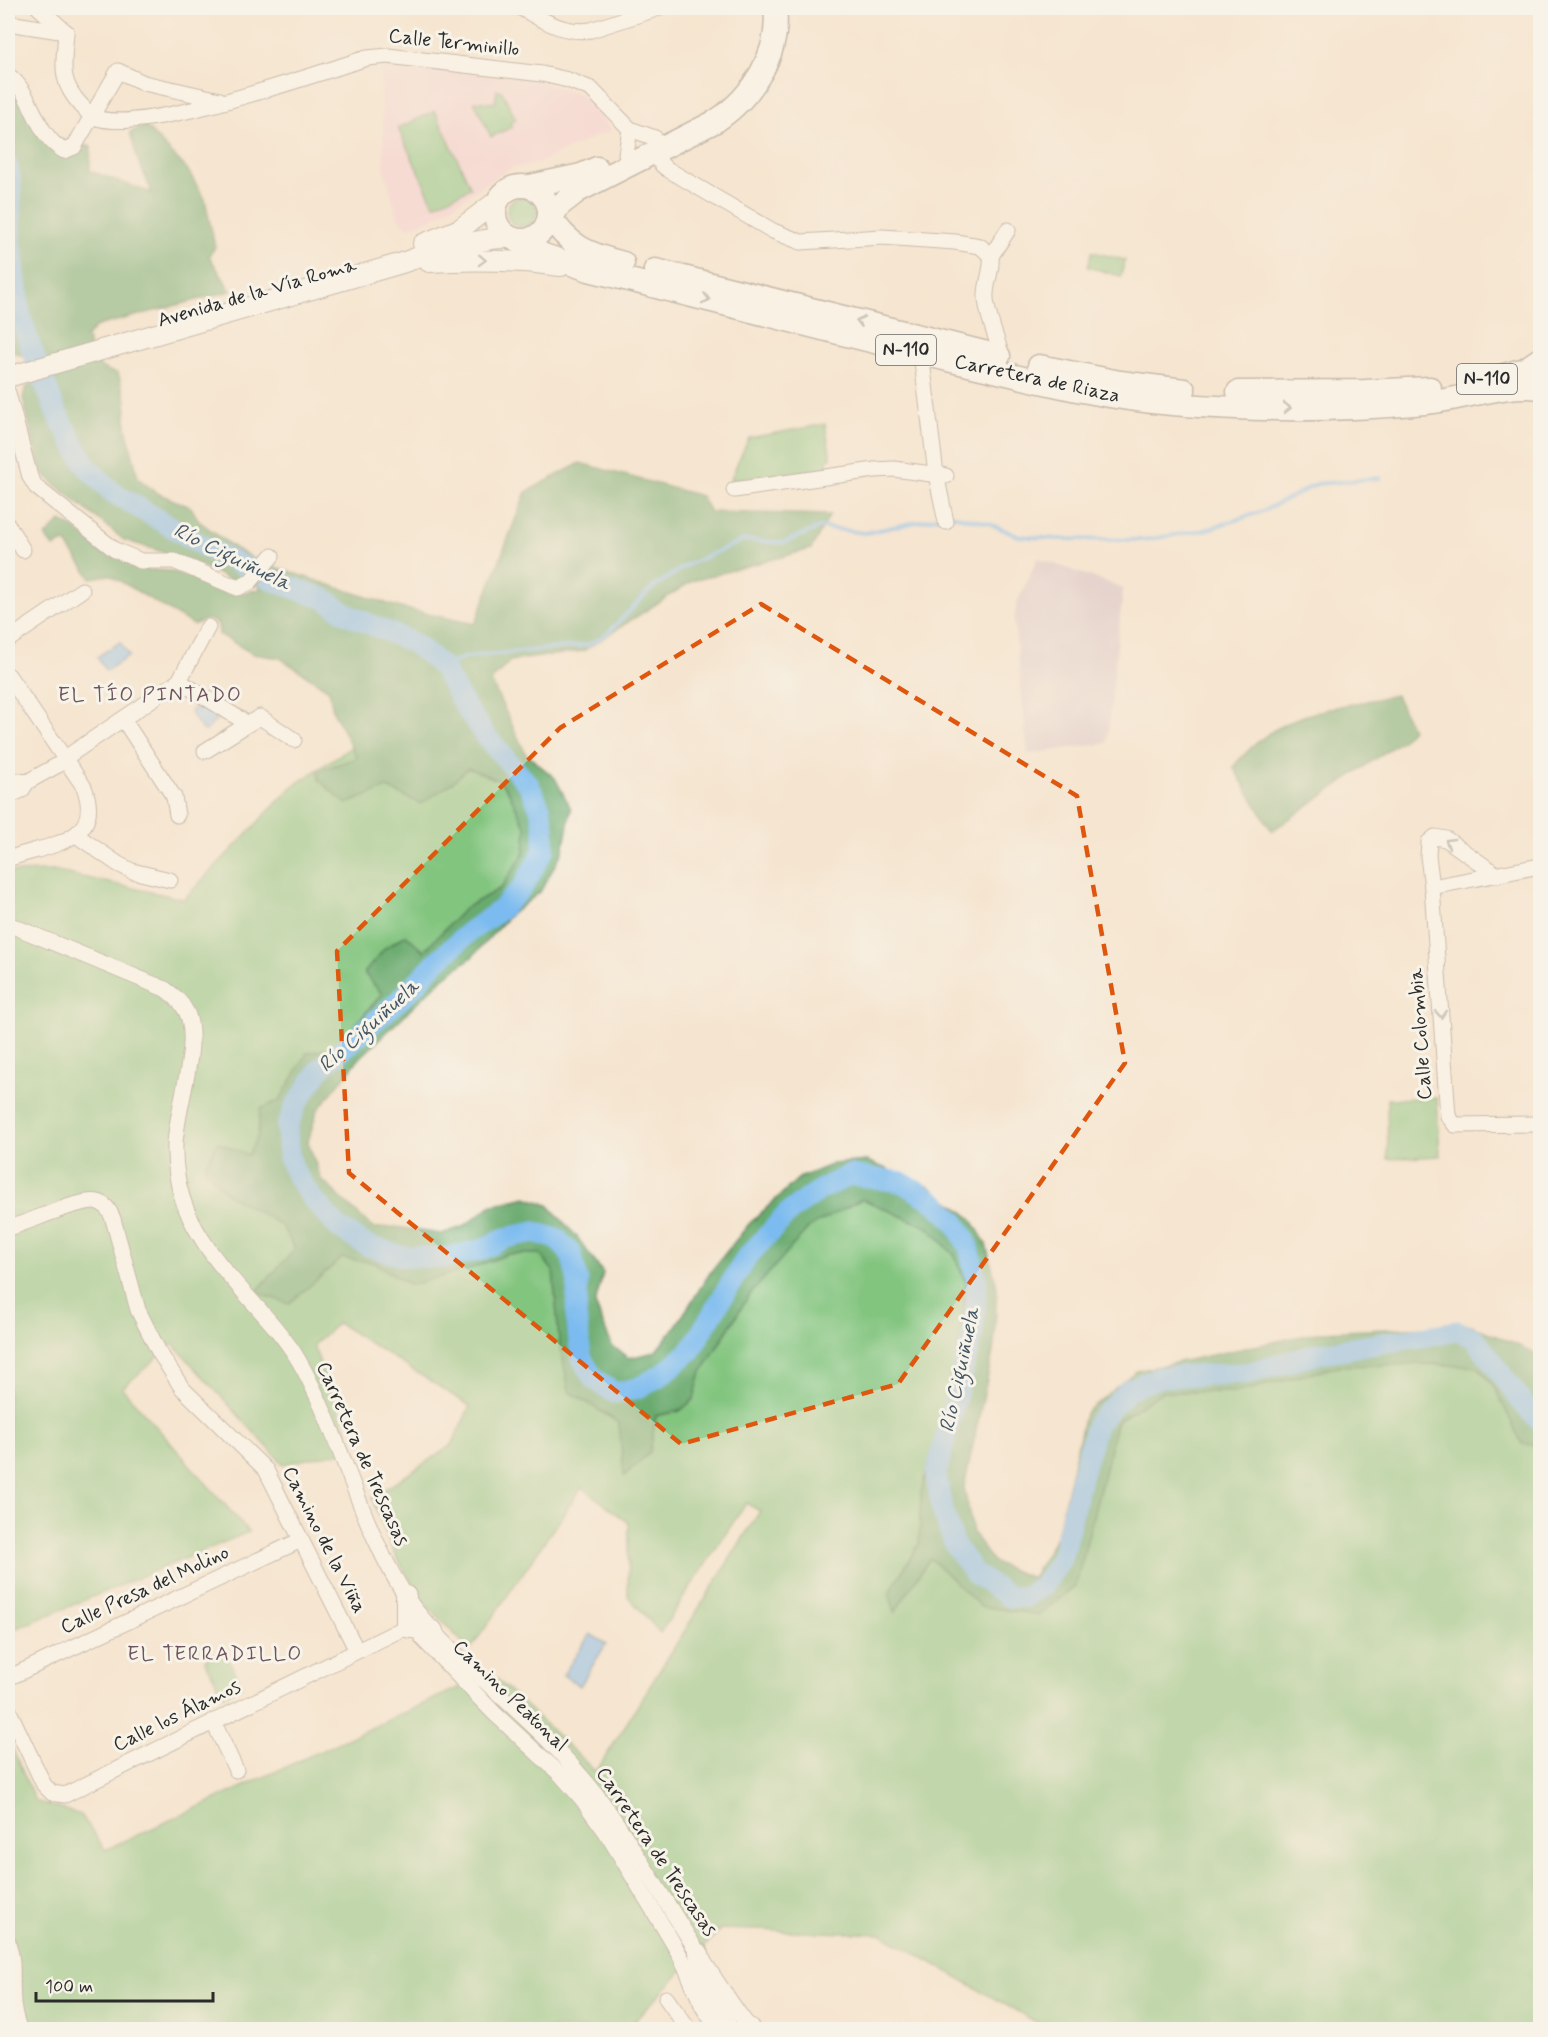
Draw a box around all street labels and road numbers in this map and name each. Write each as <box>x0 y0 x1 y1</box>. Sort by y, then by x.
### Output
street label: Calle Terminillo <box>387 23 521 63</box>
street label: Avenida de la Vía Roma <box>154 251 361 334</box>
road number: N-110 <box>876 335 936 365</box>
street label: Carretera de Riaza <box>952 348 1122 410</box>
road number: N-110 <box>1457 364 1517 394</box>
street label: Calle Colombia <box>1403 966 1439 1101</box>
street label: Carretera de Trescasas <box>309 1358 415 1551</box>
street label: Camino de la Viña <box>275 1462 373 1618</box>
street label: Calle Presa del Molino <box>56 1539 234 1641</box>
street label: Camino Peatonal <box>446 1634 574 1758</box>
street label: Calle los Álamos <box>109 1673 245 1759</box>
street label: Carretera de Trescasas <box>589 1762 723 1942</box>

